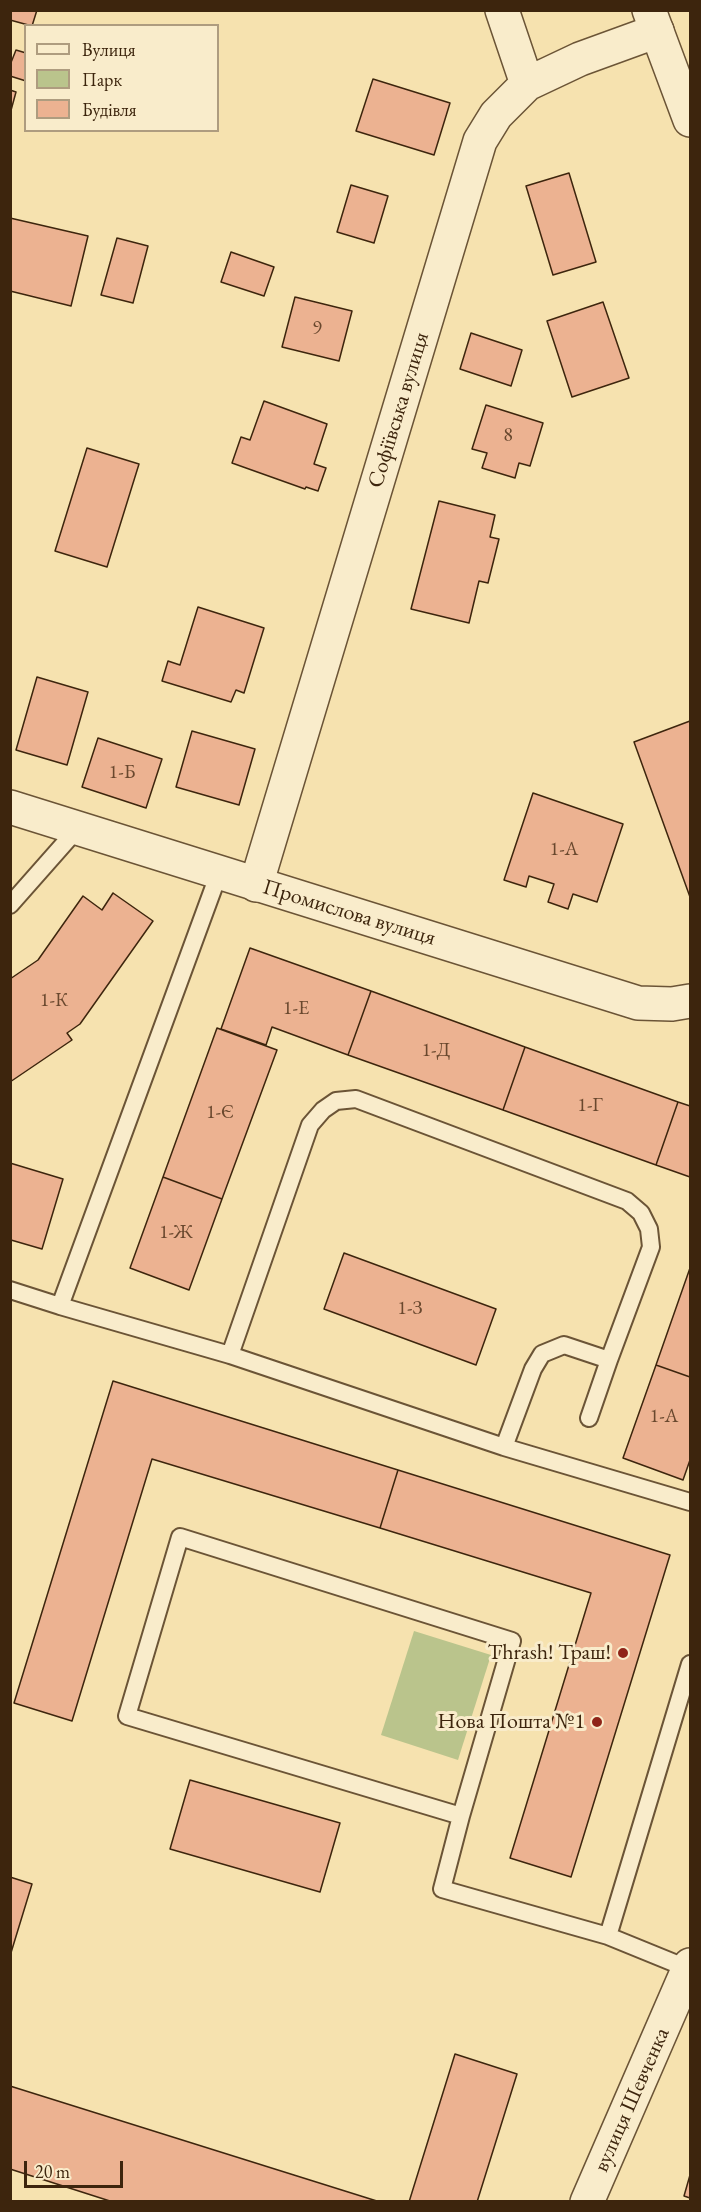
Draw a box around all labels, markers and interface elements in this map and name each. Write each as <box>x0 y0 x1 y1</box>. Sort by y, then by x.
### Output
legend <box>24 24 219 132</box>
text: Вулиця <box>82 38 135 61</box>
text: Парк <box>82 68 122 91</box>
text: Будівля <box>82 98 137 121</box>
house number: 9 <box>312 317 322 341</box>
street label: Софіївська вулиця <box>363 329 435 491</box>
house number: 8 <box>503 424 513 448</box>
house number: 1-Б <box>109 761 135 785</box>
house number: 1-А <box>550 838 578 862</box>
street label: Промислова вулиця <box>259 874 439 952</box>
house number: 1-К <box>40 989 68 1013</box>
house number: 1-Е <box>283 997 309 1021</box>
house number: 1-Д <box>421 1039 451 1063</box>
house number: 1-Г <box>577 1094 603 1118</box>
house number: 1-Є <box>206 1101 234 1125</box>
house number: 1-Ж <box>159 1221 193 1245</box>
house number: 1-З <box>397 1297 423 1321</box>
house number: 1-А <box>650 1405 678 1429</box>
place label: Thrash! Траш! <box>487 1640 611 1666</box>
marker: Thrash! Траш! <box>616 1646 630 1660</box>
place label: Нова Пошта №1 <box>438 1709 585 1735</box>
marker: Нова Пошта №1 <box>590 1715 604 1729</box>
street label: вулиця Шевченка <box>588 2024 676 2176</box>
scale bar <box>27 2149 126 2187</box>
text: 20 m <box>35 2160 70 2183</box>

